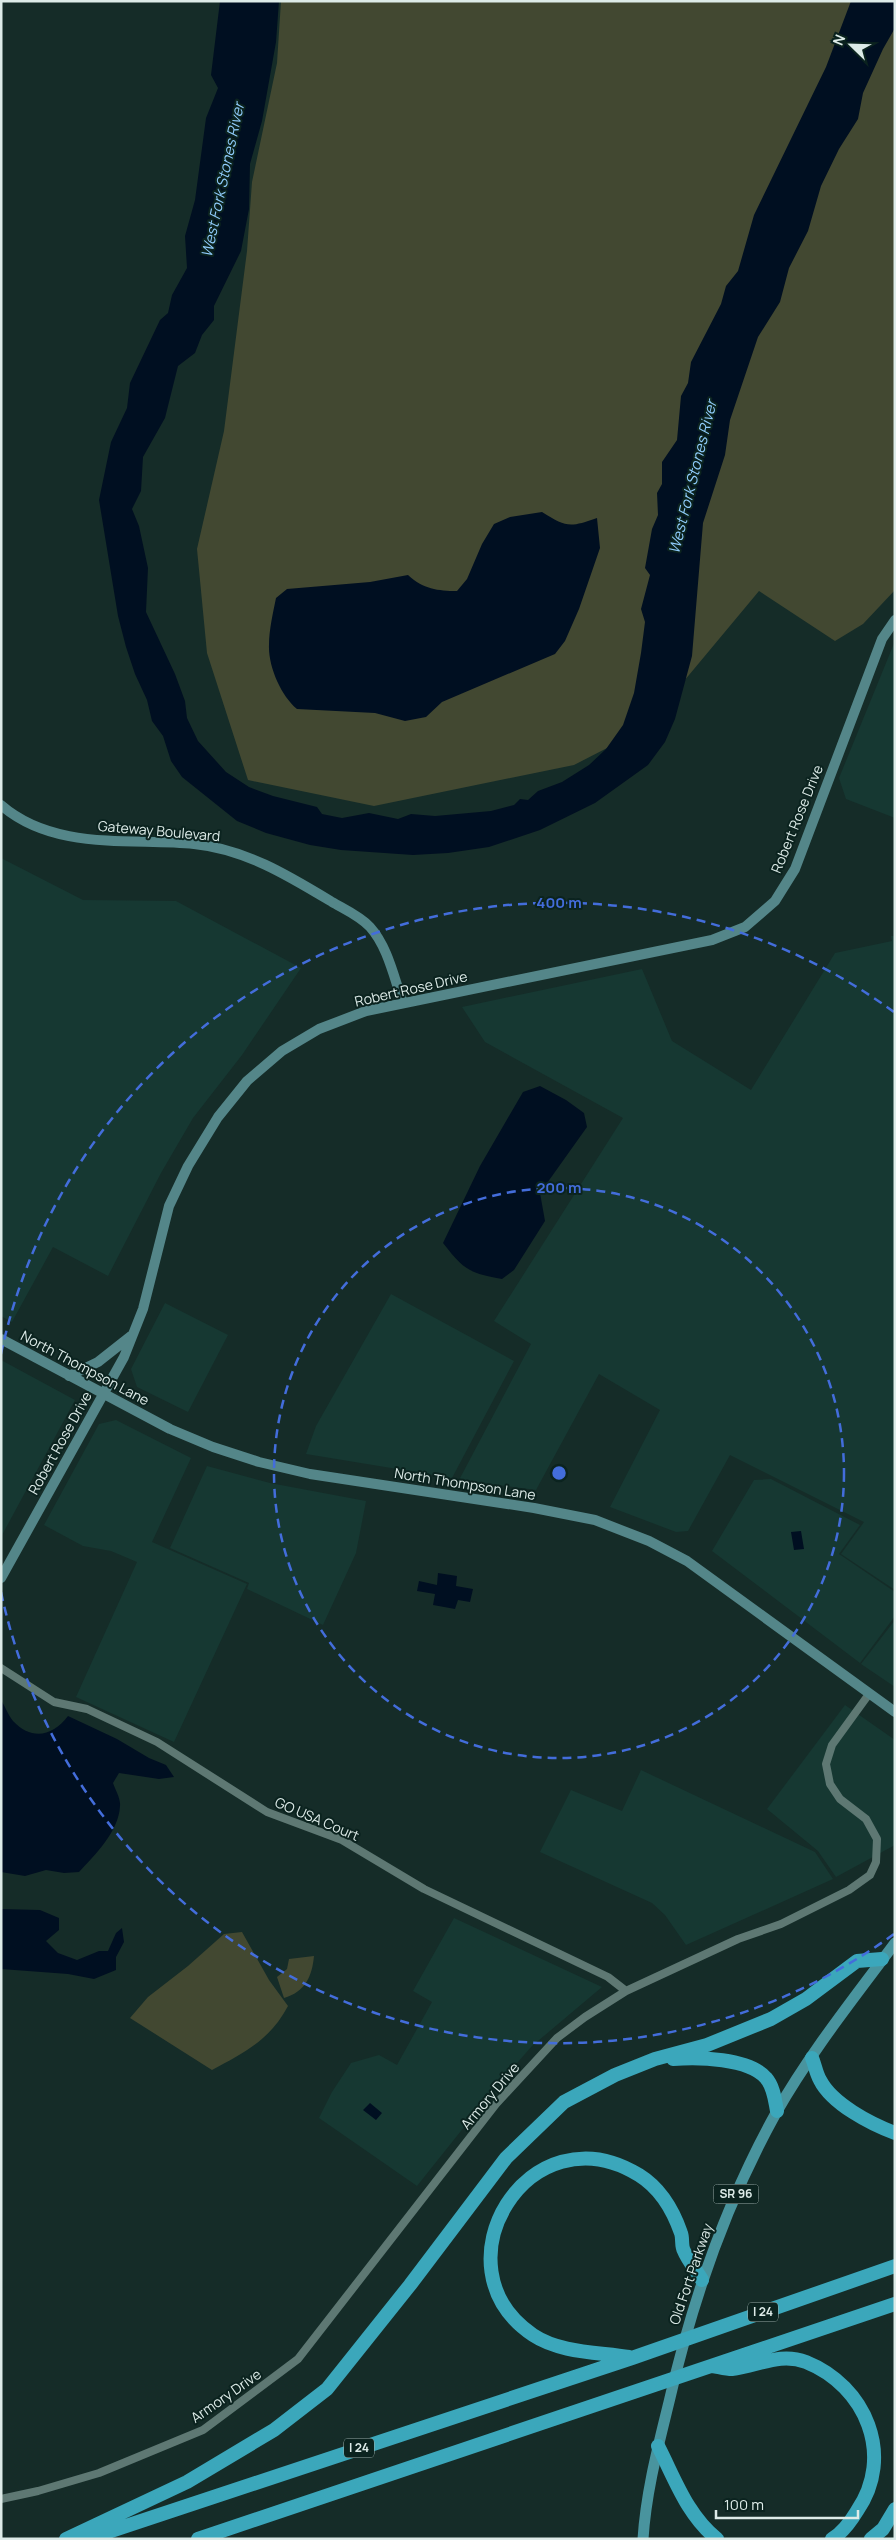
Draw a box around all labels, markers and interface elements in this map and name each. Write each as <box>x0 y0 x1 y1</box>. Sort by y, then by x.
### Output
north arrow <box>826 20 876 70</box>
text: N <box>828 31 849 48</box>
water label: West Fork Stones River <box>196 98 250 259</box>
water label: West Fork Stones River <box>663 395 722 556</box>
street label: Robert Rose Drive <box>766 762 827 876</box>
street label: Gateway Boulevard <box>97 816 221 845</box>
text: 400 m <box>536 892 582 913</box>
street label: Robert Rose Drive <box>353 966 469 1011</box>
text: 200 m <box>536 1177 582 1198</box>
street label: North Thompson Lane <box>18 1326 153 1409</box>
street label: Robert Rose Drive <box>23 1388 96 1498</box>
street label: North Thompson Lane <box>393 1463 537 1504</box>
centre of rings <box>550 1464 568 1482</box>
street label: GO USA Court <box>272 1792 363 1845</box>
street label: Armory Drive <box>456 2058 523 2133</box>
road number: SR 96 <box>714 2184 758 2204</box>
street label: Old Fort Parkway <box>664 2220 717 2327</box>
road number: I 24 <box>748 2302 778 2322</box>
street label: Armory Drive <box>187 2364 265 2427</box>
road number: I 24 <box>344 2438 374 2458</box>
scale bar <box>716 2488 858 2520</box>
text: 100 m <box>724 2494 764 2515</box>

